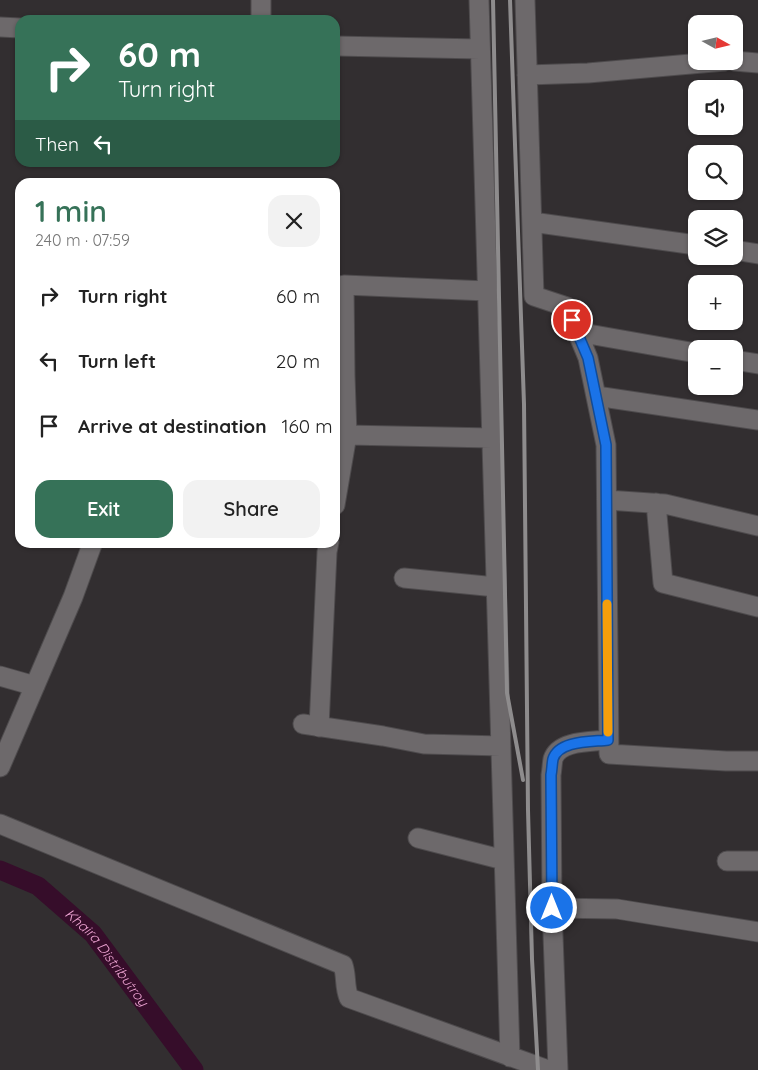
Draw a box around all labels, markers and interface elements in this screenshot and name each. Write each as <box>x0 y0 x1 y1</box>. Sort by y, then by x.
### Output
north arrow <box>688 15 742 70</box>
map controls <box>688 15 743 395</box>
text: 60 m <box>118 32 201 76</box>
icon: right <box>35 35 100 100</box>
text: Turn right <box>118 75 215 103</box>
button: sound <box>688 80 743 135</box>
icon: left <box>89 130 117 158</box>
text: Then <box>35 132 79 156</box>
button: search <box>688 145 743 200</box>
text: 1 min <box>35 192 107 230</box>
button: close <box>268 195 320 247</box>
button: layers <box>688 210 743 265</box>
text: 240 m · 07:59 <box>35 230 130 250</box>
button: + <box>688 275 743 330</box>
icon: right <box>35 282 63 310</box>
text: Turn right <box>78 284 167 308</box>
text: 60 m <box>276 284 320 308</box>
pin <box>551 299 593 341</box>
icon: arrive <box>558 306 586 334</box>
button: − <box>688 340 743 395</box>
icon: left <box>35 347 63 375</box>
text: Turn left <box>78 349 156 373</box>
text: 20 m <box>276 349 320 373</box>
icon: arrive <box>35 412 63 440</box>
text: Arrive at destination <box>78 414 267 438</box>
text: 160 m <box>282 414 333 438</box>
button: Exit <box>35 480 173 538</box>
button: Share <box>183 480 320 538</box>
position arrow <box>525 881 577 933</box>
water label: Khaira Distributroy <box>61 905 153 1011</box>

